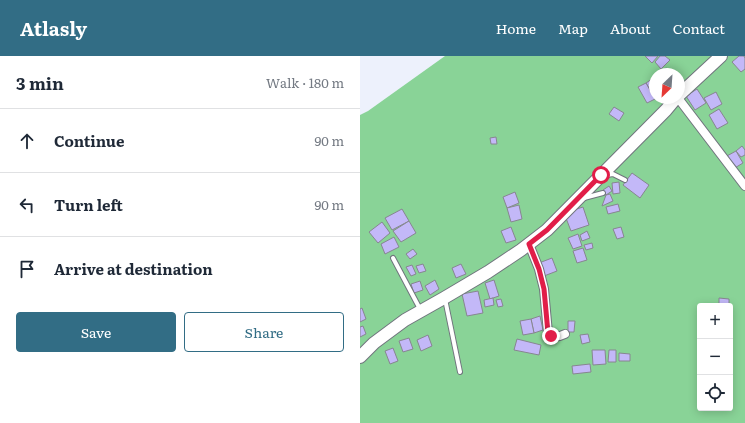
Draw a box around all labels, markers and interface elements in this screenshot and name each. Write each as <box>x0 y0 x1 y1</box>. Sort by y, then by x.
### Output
text: Atlasly <box>20 14 87 42</box>
text: Home <box>496 18 536 38</box>
text: Map <box>558 18 588 38</box>
text: About <box>610 18 651 38</box>
text: Contact <box>673 18 725 38</box>
north arrow <box>649 68 685 104</box>
text: 3 min <box>16 70 64 95</box>
text: Walk · 180 m <box>266 73 344 92</box>
text: Continue <box>54 129 124 152</box>
icon: ahead <box>16 130 38 152</box>
text: 90 m <box>314 131 344 150</box>
route start <box>592 166 610 184</box>
text: Turn left <box>54 193 123 216</box>
icon: left <box>16 194 38 216</box>
text: 90 m <box>314 195 344 214</box>
text: Arrive at destination <box>54 257 213 280</box>
icon: arrive <box>16 258 38 280</box>
map controls <box>697 303 733 411</box>
button: + <box>697 303 733 339</box>
button: Save <box>16 312 176 352</box>
button: Share <box>184 312 344 352</box>
route end <box>542 327 560 345</box>
button: − <box>697 339 733 375</box>
button: locate <box>697 375 733 411</box>

